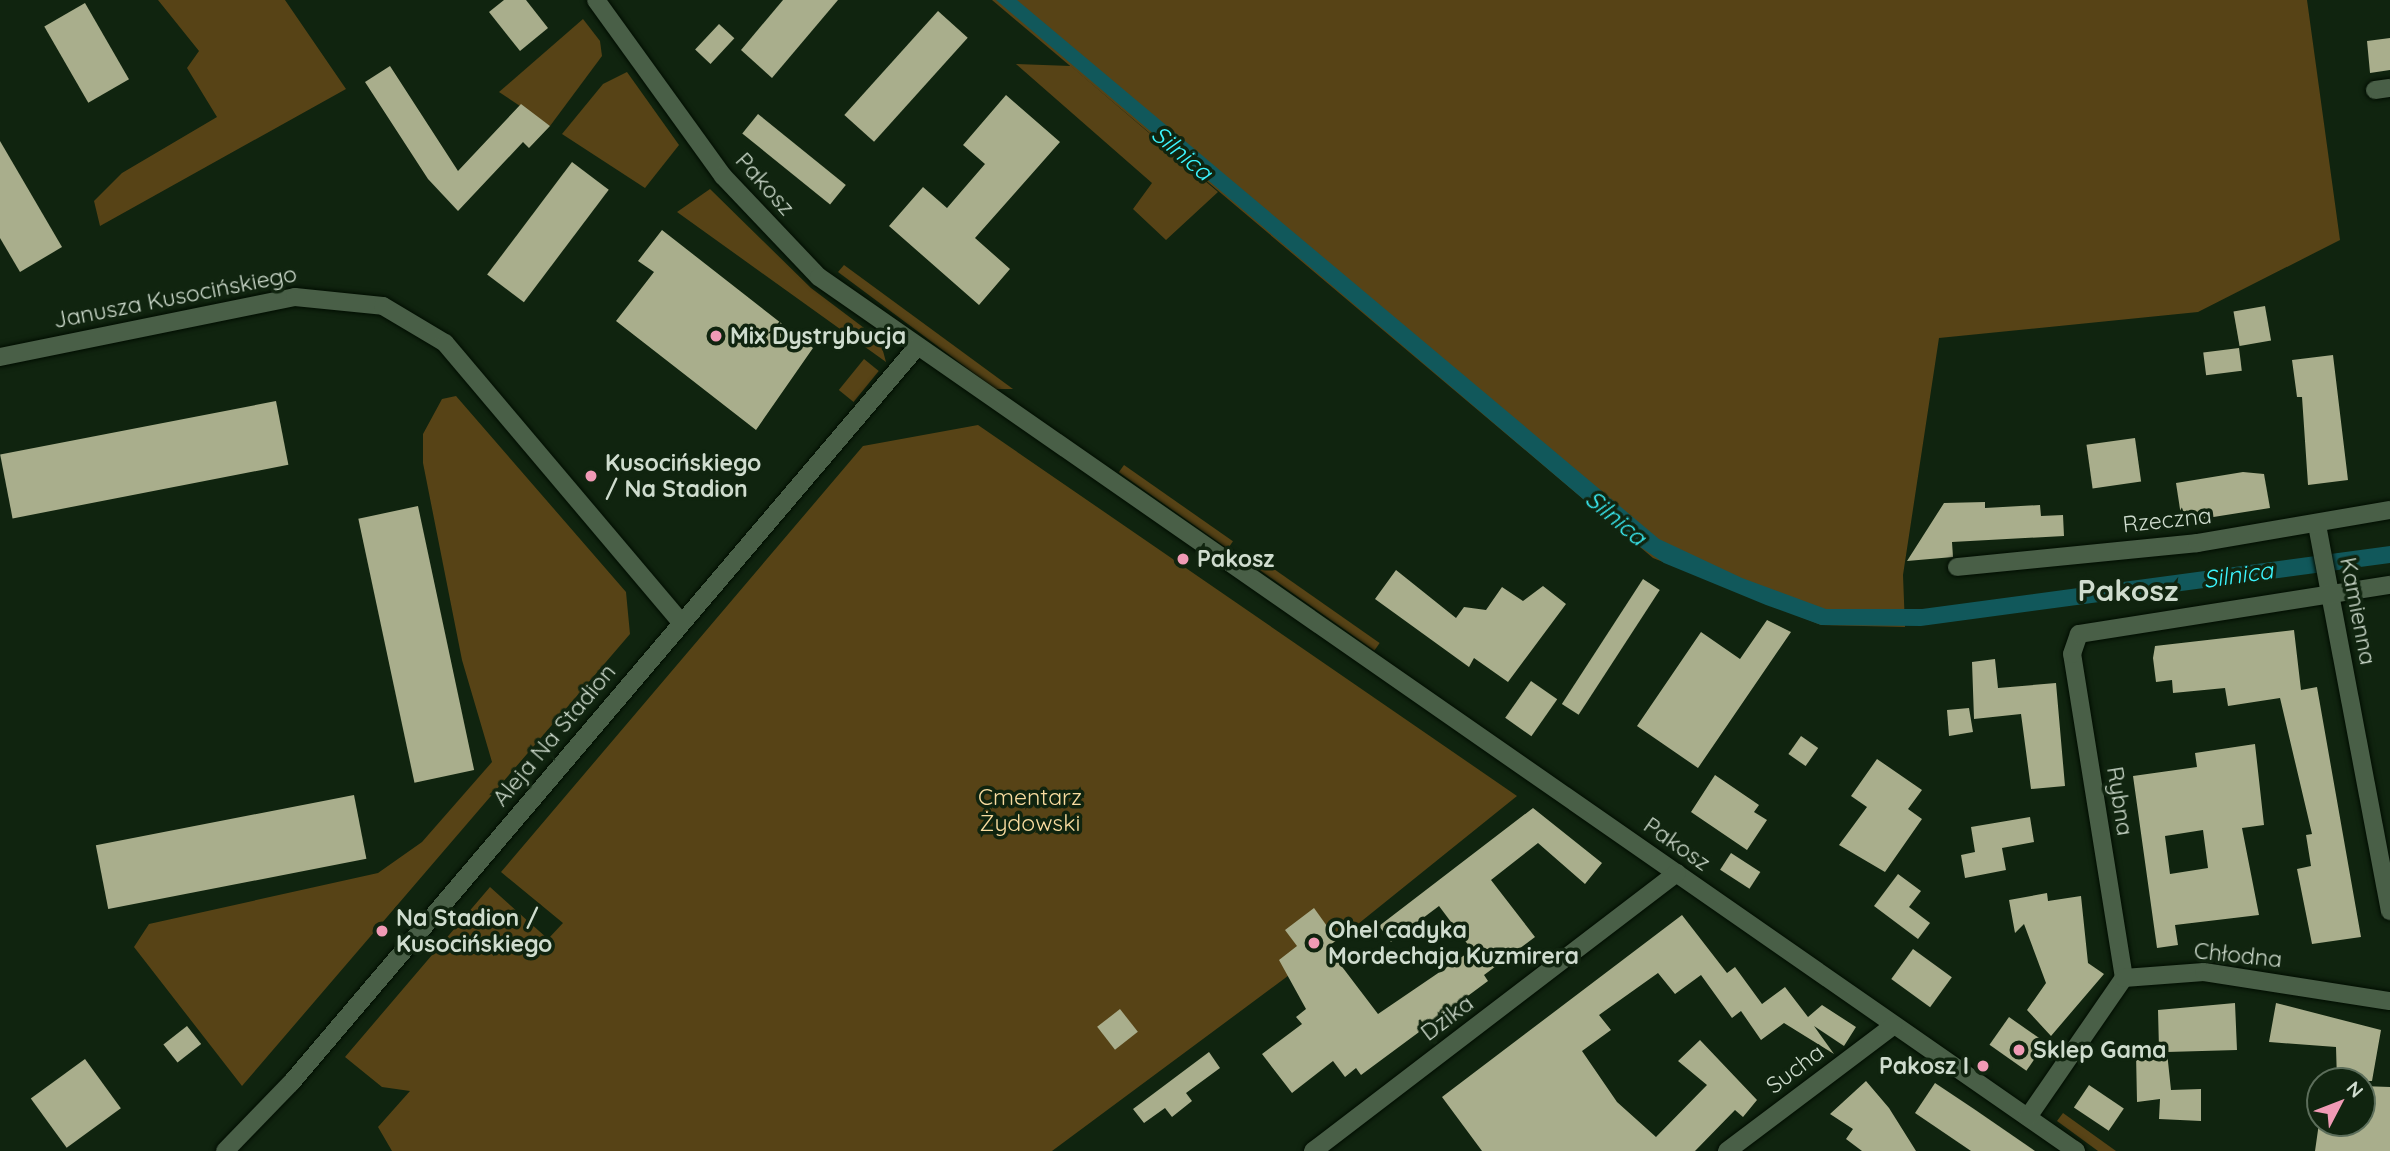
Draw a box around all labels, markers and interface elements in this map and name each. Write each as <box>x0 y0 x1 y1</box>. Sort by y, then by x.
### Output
water label: Silnica <box>1146 119 1218 187</box>
street label: Pakosz <box>730 147 800 221</box>
street label: Janusza Kusocińskiego <box>51 260 299 334</box>
place label: Mix Dystrybucja <box>730 322 906 350</box>
marker: Mix Dystrybucja <box>708 328 724 344</box>
place label: Kusocińskiego / Na Stadion <box>605 449 761 503</box>
marker: Kusocińskiego / Na Stadion <box>583 468 599 484</box>
water label: Silnica <box>1580 484 1652 552</box>
street label: Rzeczna <box>2121 502 2213 538</box>
place label: Pakosz <box>1197 545 1274 573</box>
marker: Pakosz <box>1175 551 1191 567</box>
street label: Kamienna <box>2334 555 2382 667</box>
water label: Silnica <box>2201 556 2275 594</box>
district label: Pakosz <box>2078 572 2178 608</box>
street label: Aleja Na Stadion <box>487 658 621 812</box>
street label: Rybna <box>2101 764 2139 838</box>
park label: Cmentarz Żydowski <box>978 783 1082 837</box>
street label: Pakosz <box>1638 811 1716 877</box>
place label: Na Stadion / Kusocińskiego <box>396 904 552 958</box>
place label: Ohel cadyka Mordechaja Kuzmirera <box>1328 916 1579 970</box>
marker: Na Stadion / Kusocińskiego <box>374 923 390 939</box>
marker: Ohel cadyka Mordechaja Kuzmirera <box>1306 935 1322 951</box>
street label: Chłodna <box>2193 937 2283 973</box>
street label: Dzika <box>1415 989 1479 1047</box>
place label: Sklep Gama <box>2033 1036 2167 1064</box>
street label: Sucha <box>1761 1038 1829 1100</box>
marker: Sklep Gama <box>2011 1042 2027 1058</box>
place label: Pakosz I <box>1879 1052 1969 1080</box>
marker: Pakosz I <box>1975 1058 1991 1074</box>
north arrow <box>2306 1067 2376 1137</box>
text: N <box>2342 1076 2369 1103</box>

